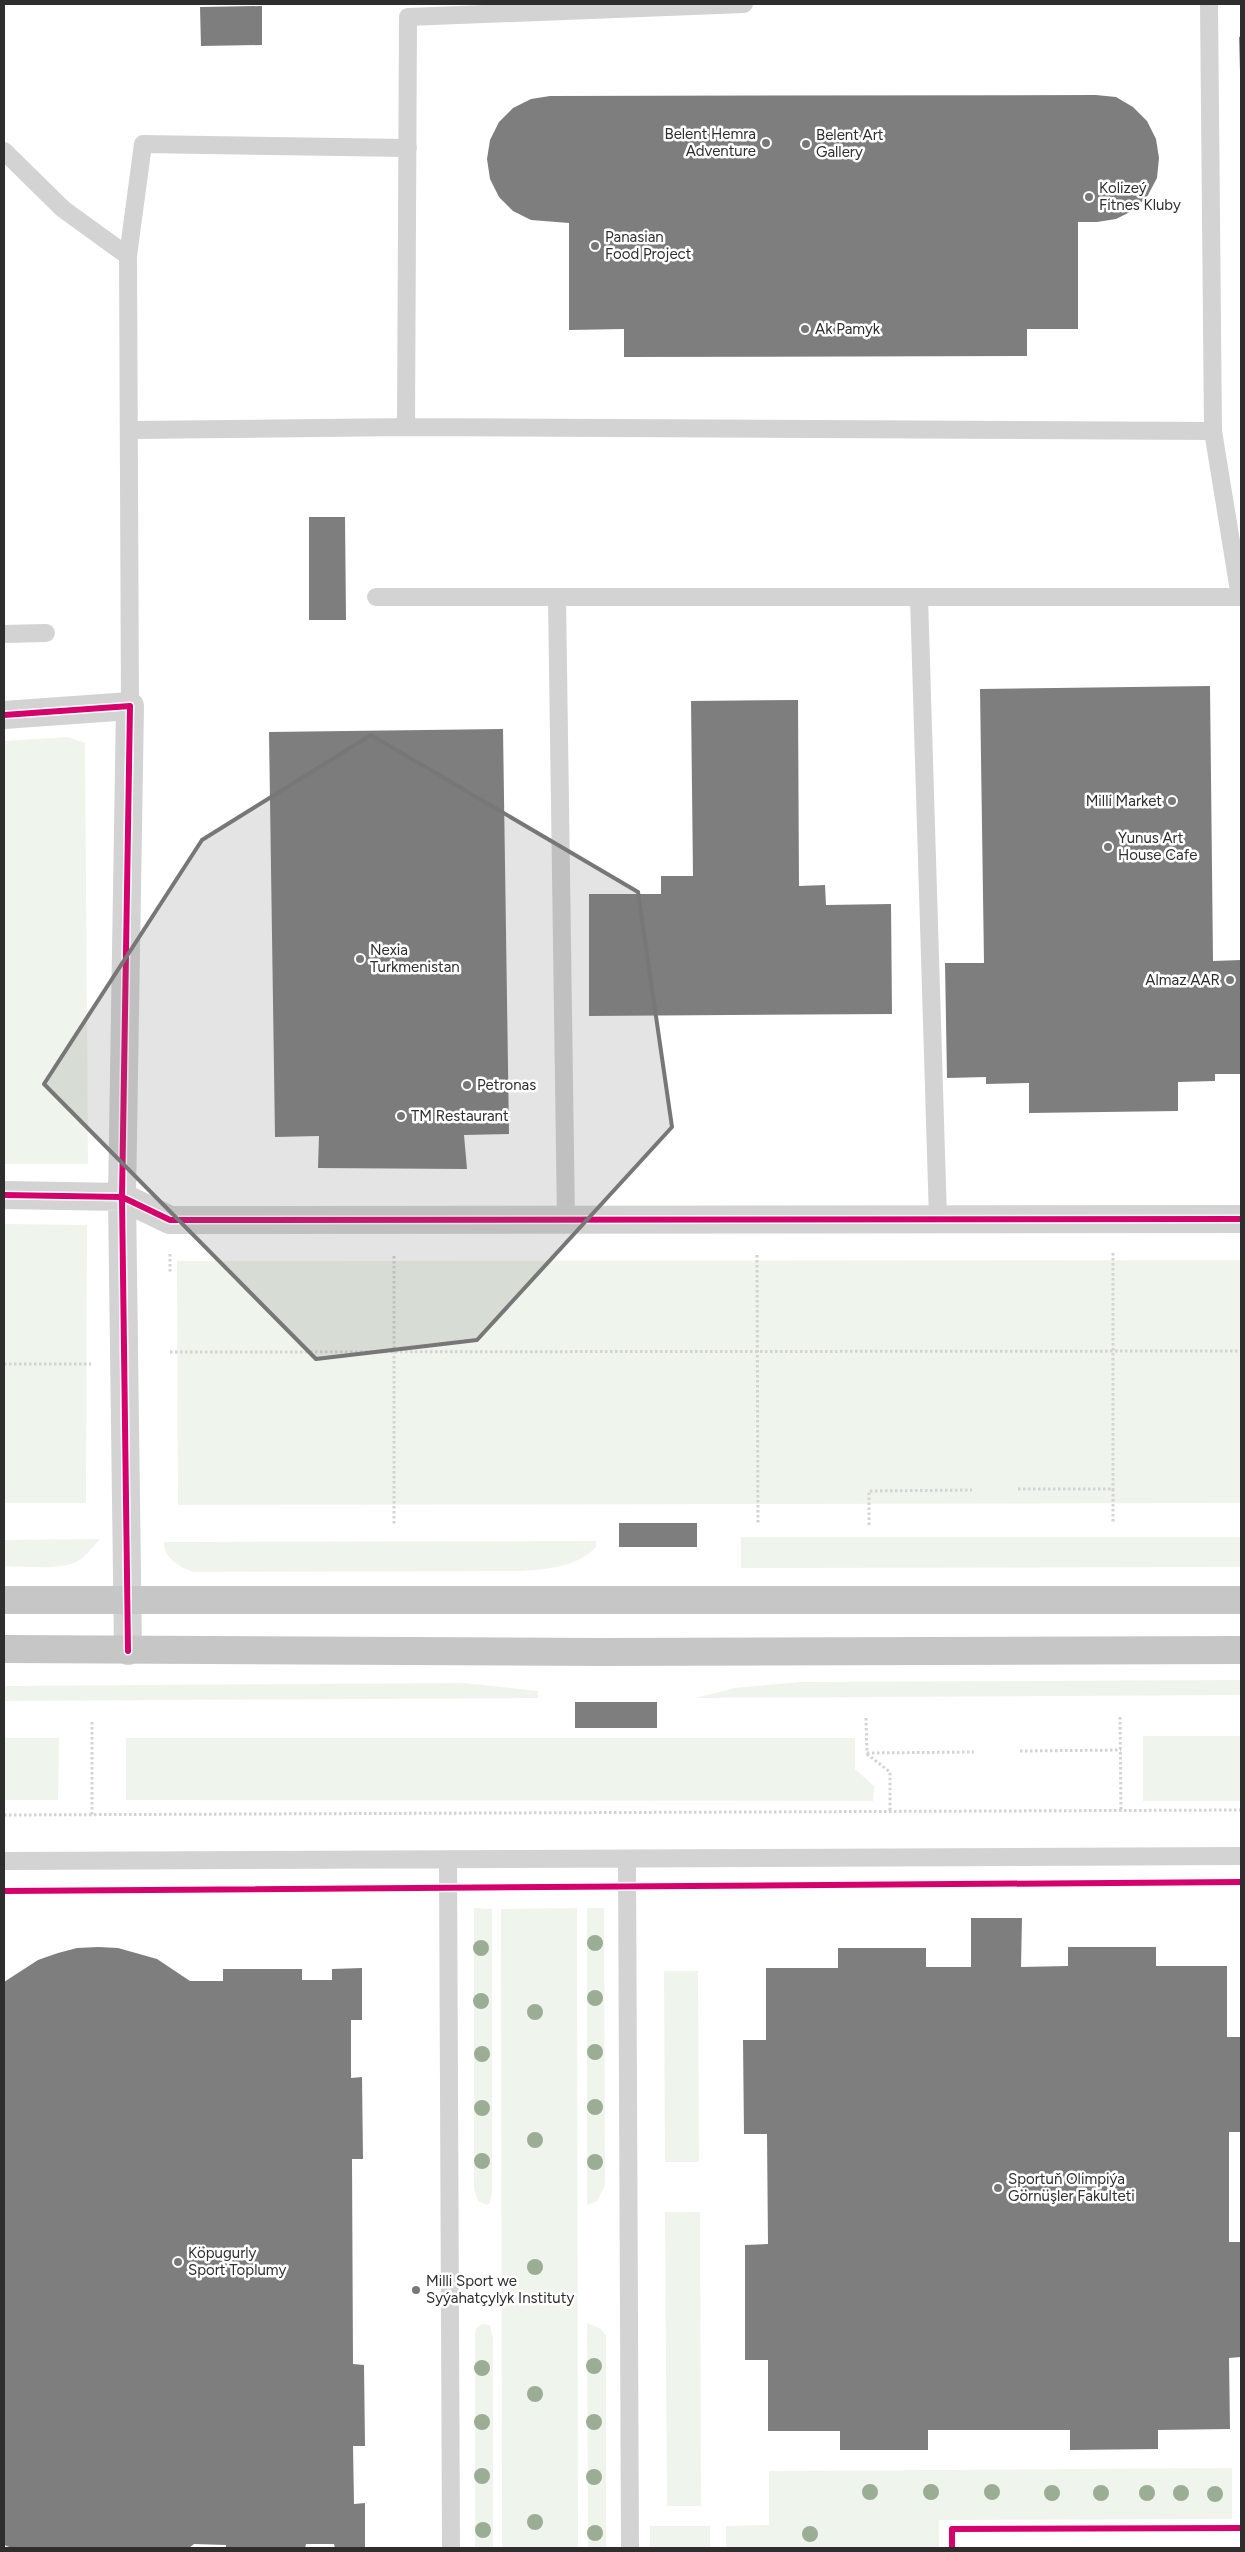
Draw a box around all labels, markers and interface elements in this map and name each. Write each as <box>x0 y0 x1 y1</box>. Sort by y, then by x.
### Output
place label: Belent Hemra Adventure <box>664 125 756 160</box>
place label: Belent Art Gallery <box>816 126 884 161</box>
marker: Belent Hemra Adventure <box>760 137 772 149</box>
marker: Belent Art Gallery <box>800 138 812 150</box>
place label: Kolizeý Fitnes Kluby <box>1099 179 1181 214</box>
marker: Kolizeý Fitnes Kluby <box>1083 191 1095 203</box>
place label: Panasian Food Project <box>605 228 692 263</box>
marker: Panasian Food Project <box>589 240 601 252</box>
place label: Ak Pamyk <box>815 320 881 338</box>
marker: Ak Pamyk <box>799 323 811 335</box>
place label: Milli Market <box>1086 792 1162 810</box>
marker: Milli Market <box>1166 795 1178 807</box>
place label: Yunus Art House Cafe <box>1118 829 1197 864</box>
marker: Yunus Art House Cafe <box>1102 841 1114 853</box>
place label: Nexia Turkmenistan <box>370 941 460 976</box>
marker: Nexia Turkmenistan <box>354 953 366 965</box>
place label: Almaz AAR <box>1145 971 1220 989</box>
marker: Almaz AAR <box>1224 974 1236 986</box>
place label: Petronas <box>477 1076 536 1094</box>
marker: Petronas <box>461 1079 473 1091</box>
place label: TM Restaurant <box>411 1107 509 1125</box>
marker: TM Restaurant <box>395 1110 407 1122</box>
place label: Sportuň Olimpiýa Görnüşler Fakulteti <box>1008 2170 1135 2205</box>
marker: Sportuň Olimpiýa Görnüşler Fakulteti <box>992 2182 1004 2194</box>
place label: Köpugurly Sport Toplumy <box>188 2244 286 2279</box>
marker: Köpugurly Sport Toplumy <box>172 2256 184 2268</box>
place label: Milli Sport we Syýahatçylyk Instituty <box>426 2272 574 2307</box>
marker: Milli Sport we Syýahatçylyk Instituty <box>410 2284 422 2296</box>

